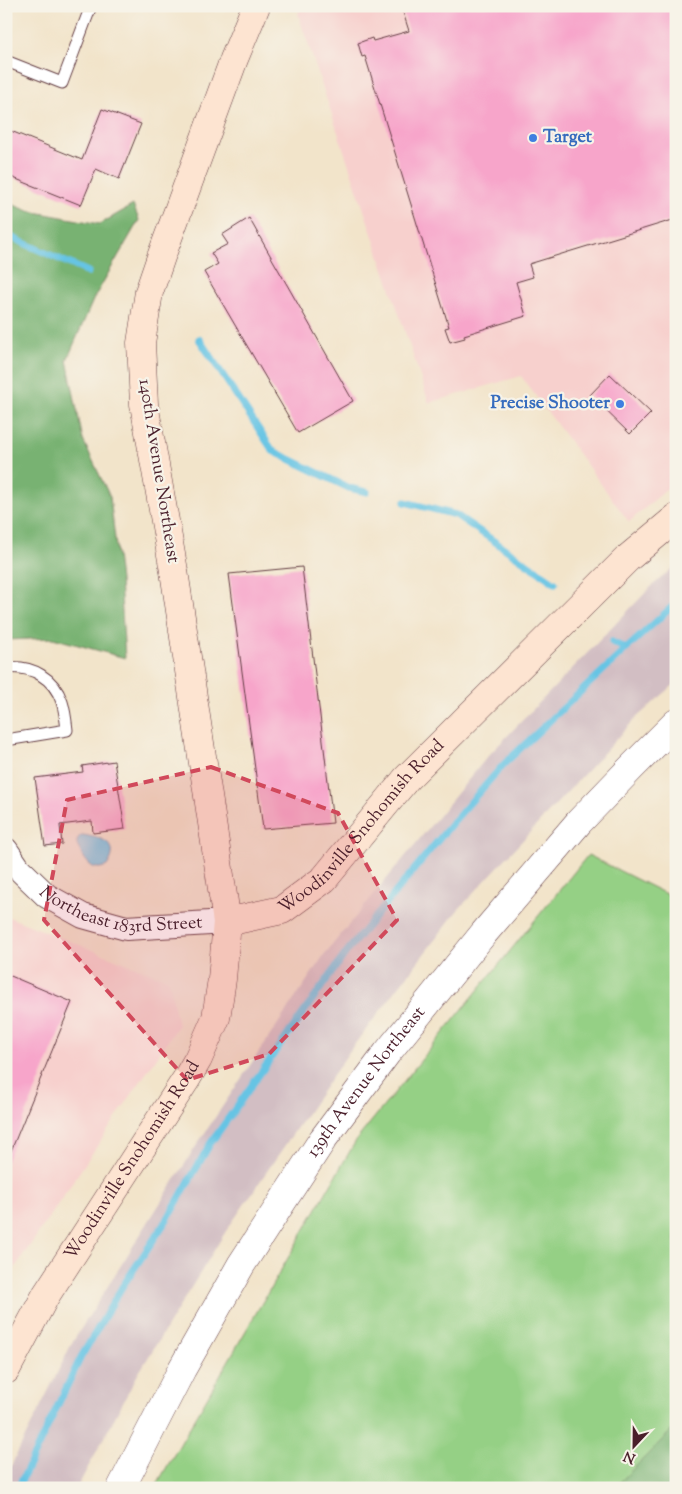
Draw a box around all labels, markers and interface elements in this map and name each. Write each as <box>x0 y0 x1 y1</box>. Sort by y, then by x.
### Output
place label: Target <box>543 125 593 151</box>
marker: Target <box>527 132 539 144</box>
street label: 140th Avenue Northeast <box>131 377 185 565</box>
place label: Precise Shooter <box>490 391 610 417</box>
marker: Precise Shooter <box>614 398 626 410</box>
street label: Woodinville Snohomish Road <box>274 734 451 921</box>
street label: Northeast 183rd Street <box>32 881 203 941</box>
street label: 139th Avenue Northeast <box>301 1001 432 1163</box>
street label: Woodinville Snohomish Road <box>59 1056 207 1266</box>
north arrow <box>610 1422 660 1472</box>
text: N <box>621 1445 639 1468</box>

